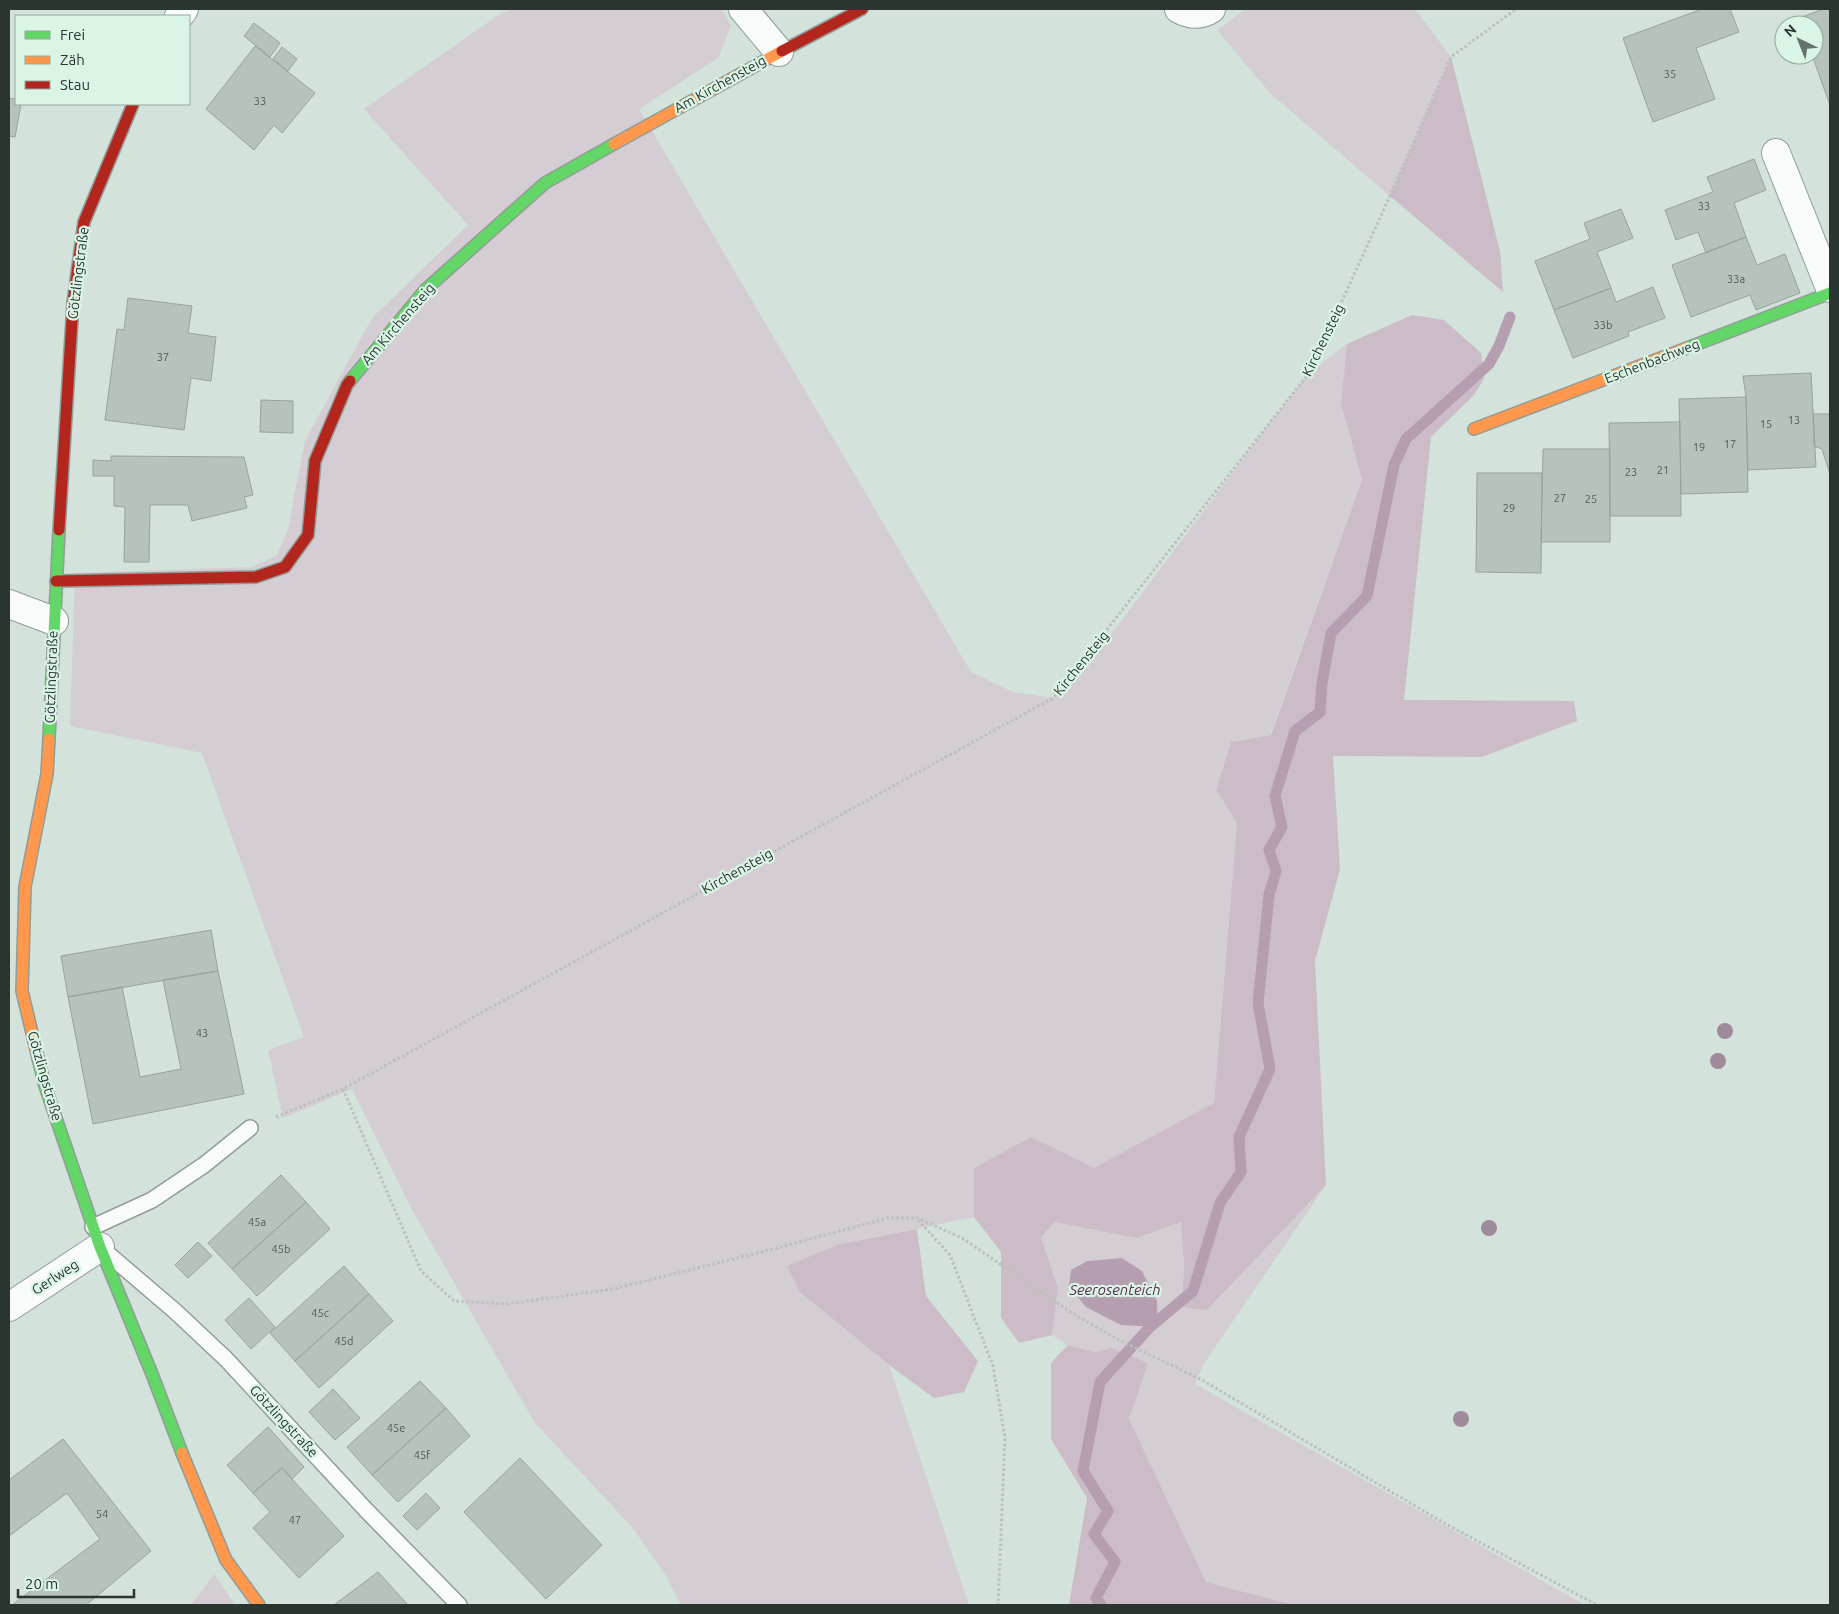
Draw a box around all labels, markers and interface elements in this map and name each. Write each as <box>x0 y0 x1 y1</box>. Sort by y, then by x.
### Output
legend <box>15 15 190 105</box>
north arrow <box>1774 15 1824 65</box>
text: N <box>1781 21 1799 40</box>
text: Frei <box>60 26 85 43</box>
text: Zäh <box>60 51 85 68</box>
street label: Am Kirchensteig <box>671 52 769 116</box>
house number: 35 <box>1664 68 1676 80</box>
text: Stau <box>60 76 90 93</box>
house number: 33 <box>254 95 266 107</box>
house number: 33 <box>1698 200 1710 212</box>
street label: Götzlingstraße <box>64 226 92 320</box>
house number: 33a <box>1727 273 1745 285</box>
street label: Am Kirchensteig <box>358 280 438 368</box>
street label: Kirchensteig <box>1299 301 1347 379</box>
house number: 33b <box>1594 319 1612 331</box>
street label: Eschenbachweg <box>1602 335 1702 387</box>
house number: 37 <box>157 351 169 363</box>
house number: 13 <box>1788 414 1800 426</box>
house number: 15 <box>1760 418 1772 430</box>
house number: 17 <box>1724 438 1736 450</box>
house number: 19 <box>1693 441 1705 453</box>
house number: 21 <box>1657 464 1669 476</box>
house number: 23 <box>1625 466 1637 478</box>
house number: 27 <box>1554 492 1566 504</box>
house number: 25 <box>1585 493 1597 505</box>
house number: 29 <box>1503 502 1515 514</box>
street label: Kirchensteig <box>1050 627 1112 699</box>
street label: Götzlingstraße <box>41 630 61 724</box>
street label: Kirchensteig <box>699 845 775 897</box>
house number: 43 <box>196 1027 208 1039</box>
street label: Götzlingstraße <box>25 1029 65 1123</box>
house number: 45a <box>248 1216 266 1228</box>
house number: 45b <box>272 1243 290 1255</box>
street label: Gerlweg <box>29 1256 81 1298</box>
water label: Seerosenteich <box>1068 1281 1161 1298</box>
house number: 45c <box>311 1307 329 1319</box>
house number: 45d <box>335 1335 353 1347</box>
street label: Götzlingstraße <box>247 1382 321 1460</box>
house number: 45e <box>387 1422 405 1434</box>
house number: 45f <box>414 1449 431 1461</box>
house number: 54 <box>96 1508 108 1520</box>
house number: 47 <box>289 1514 301 1526</box>
scale bar <box>18 1566 134 1598</box>
text: 20 m <box>25 1575 58 1592</box>

